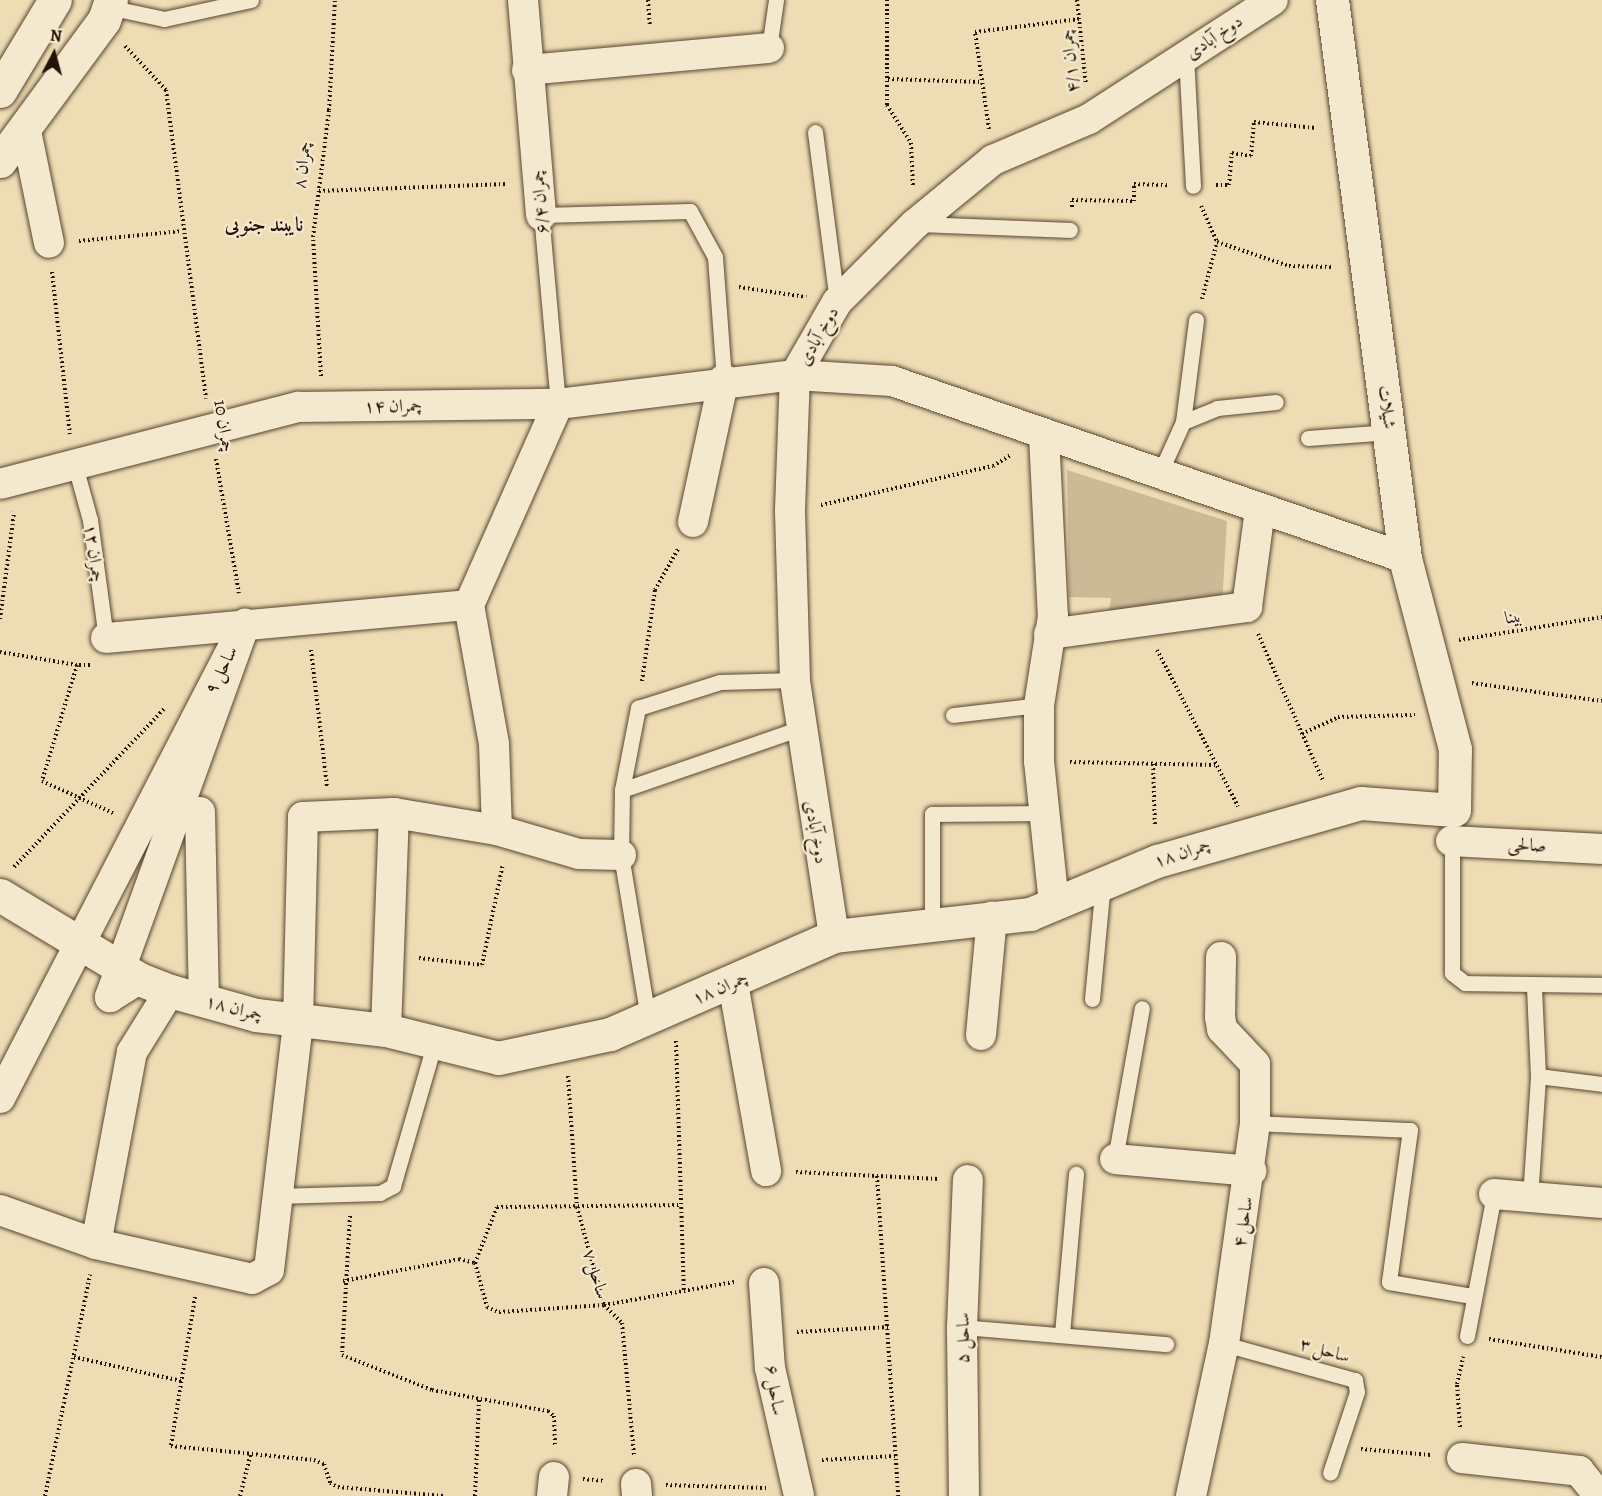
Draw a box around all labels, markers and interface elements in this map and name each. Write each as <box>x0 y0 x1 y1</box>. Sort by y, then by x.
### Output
street label: دوخ آبادی <box>1181 10 1247 64</box>
north arrow <box>24 24 84 84</box>
text: N <box>49 25 63 48</box>
street label: چمران ۴/۱ <box>1056 28 1084 94</box>
street label: چمران ۸ <box>288 140 316 190</box>
street label: چمران ۶/۴ <box>526 169 554 235</box>
district label: نایبند جنوبی <box>225 212 303 236</box>
street label: دوخ آبادی <box>793 303 843 369</box>
street label: شیلات <box>1373 384 1401 430</box>
street label: چمران ۱۴ <box>364 395 422 417</box>
street label: چمران 10 <box>209 398 239 454</box>
street label: چمران ۱۲ <box>79 523 109 583</box>
street label: بینا <box>1503 605 1523 629</box>
street label: ساحل ۹ <box>200 642 242 698</box>
street label: دوخ آبادی <box>800 799 832 865</box>
street label: صالحی <box>1507 833 1547 857</box>
street label: چمران ۱۸ <box>1151 834 1213 872</box>
street label: چمران ۱۸ <box>689 967 751 1009</box>
street label: چمران ۱۸ <box>203 990 265 1026</box>
street label: ساحل ۴ <box>1228 1195 1258 1249</box>
street label: ساحل ۷ <box>578 1246 614 1302</box>
street label: ساحل ۵ <box>952 1313 974 1363</box>
street label: ساحل ۳ <box>1298 1333 1352 1367</box>
street label: ساحل ۶ <box>760 1363 790 1417</box>

